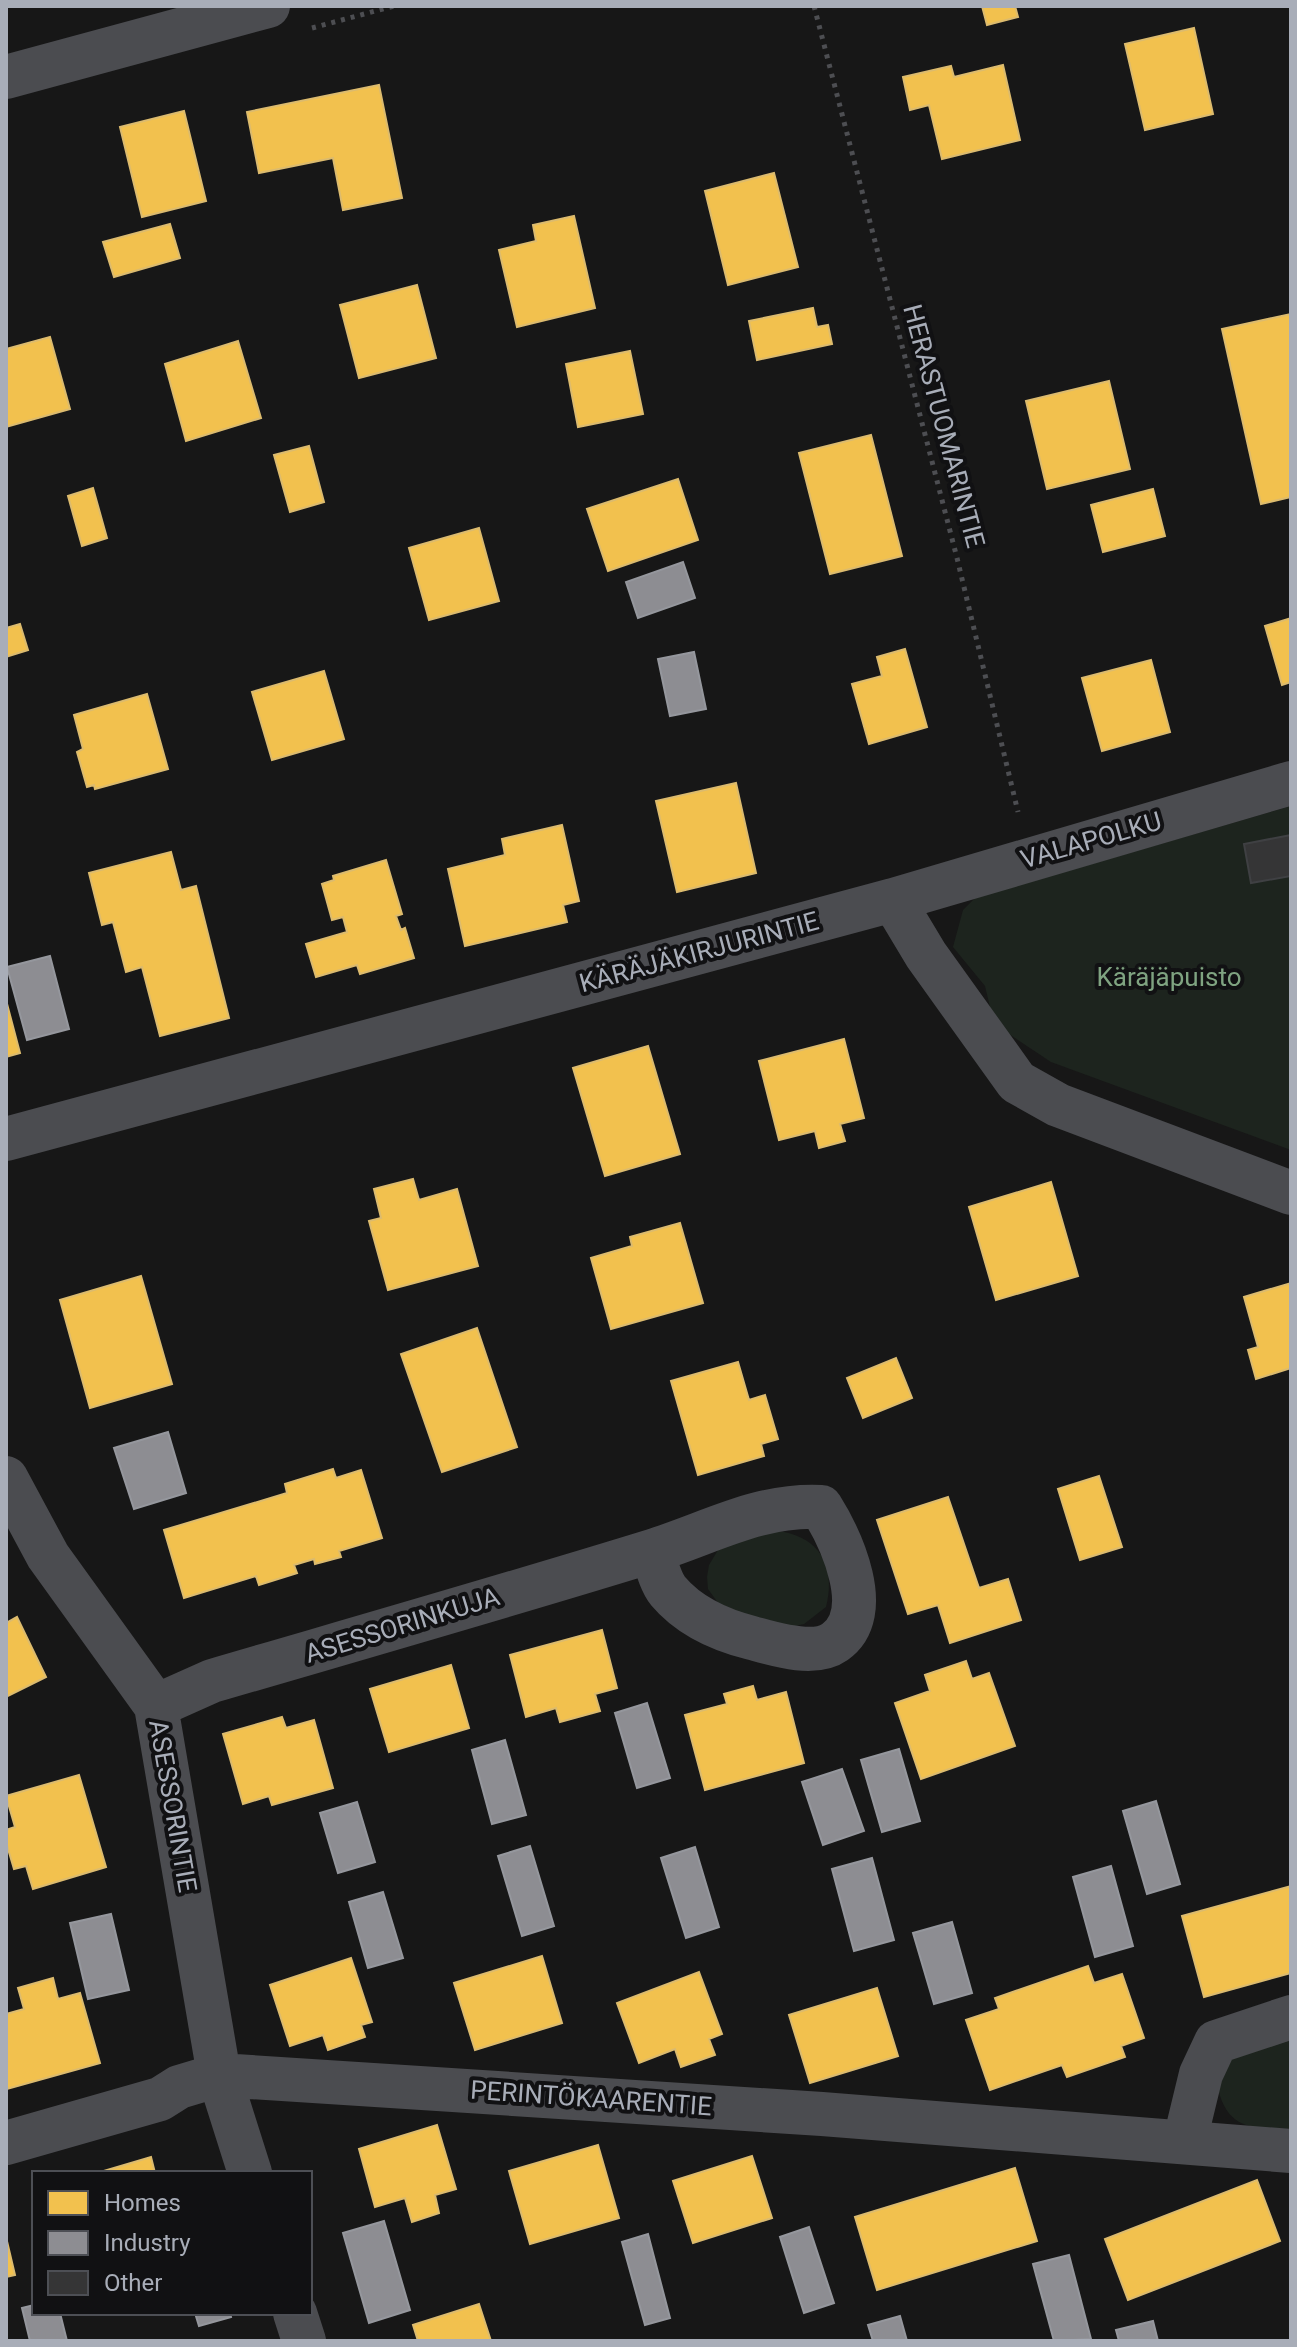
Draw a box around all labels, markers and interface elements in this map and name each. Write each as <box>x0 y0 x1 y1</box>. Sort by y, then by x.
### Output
street label: HERASTUOMARINTIE <box>897 301 991 551</box>
street label: VALAPOLKU <box>1017 806 1165 874</box>
street label: KÄRÄJÄKIRJURINTIE <box>576 906 822 998</box>
park label: Käräjäpuisto <box>1096 962 1242 992</box>
street label: ASESSORINKUJA <box>301 1581 503 1669</box>
street label: ASESSORINTIE <box>143 1717 203 1895</box>
street label: PERINTÖKAARENTIE <box>469 2075 713 2121</box>
legend <box>32 2171 312 2315</box>
text: Homes <box>104 2189 181 2217</box>
text: Industry <box>104 2229 191 2257</box>
text: Other <box>104 2269 162 2297</box>

